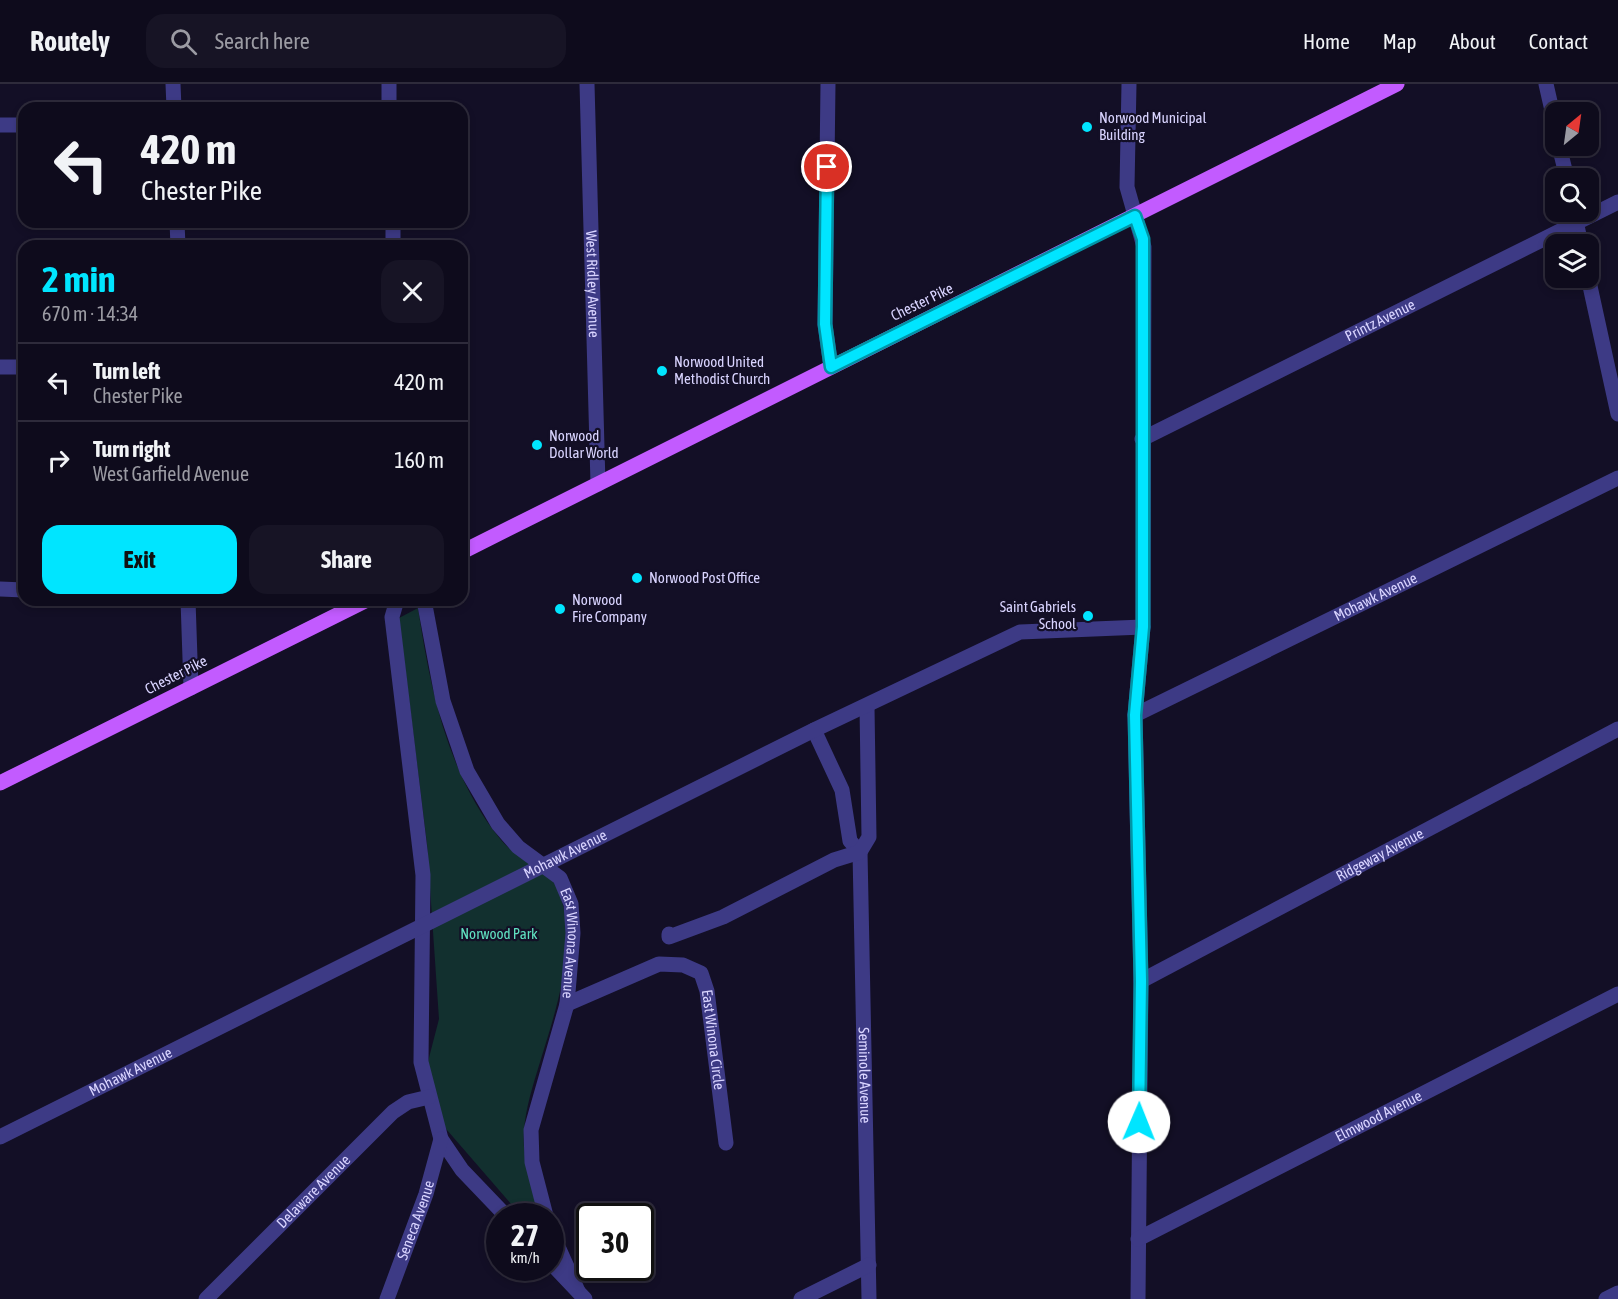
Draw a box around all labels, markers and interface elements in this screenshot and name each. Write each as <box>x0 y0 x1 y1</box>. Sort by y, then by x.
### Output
search box <box>146 14 566 68</box>
text: Routely <box>30 25 110 57</box>
icon: search <box>167 25 200 58</box>
text: Search here <box>215 28 310 54</box>
text: Home <box>1303 29 1350 53</box>
text: Map <box>1383 29 1417 53</box>
text: About <box>1450 29 1496 53</box>
text: Contact <box>1529 29 1588 53</box>
north arrow <box>1545 102 1599 156</box>
map controls <box>1545 102 1599 288</box>
place label: Norwood Municipal Building <box>1099 109 1207 143</box>
marker: Norwood Municipal Building <box>1080 120 1094 134</box>
text: 420 m <box>141 125 236 173</box>
icon: left <box>42 126 120 204</box>
pin <box>801 141 852 192</box>
icon: arrive <box>810 150 843 183</box>
button: search <box>1545 168 1599 222</box>
text: Chester Pike <box>141 175 262 206</box>
street label: West Ridley Avenue <box>583 230 603 338</box>
button: layers <box>1545 234 1599 288</box>
text: 2 min <box>42 258 116 300</box>
button: close <box>381 260 444 323</box>
street label: Chester Pike <box>888 279 956 324</box>
street label: Printz Avenue <box>1342 295 1418 345</box>
text: 670 m · 14:34 <box>42 302 138 325</box>
place label: Norwood United Methodist Church <box>674 353 770 387</box>
text: Turn left <box>93 358 160 384</box>
marker: Norwood United Methodist Church <box>655 364 669 378</box>
icon: left <box>42 366 75 399</box>
text: 420 m <box>394 369 444 395</box>
text: Chester Pike <box>93 384 183 407</box>
place label: Norwood Dollar World <box>549 427 619 461</box>
text: Turn right <box>93 436 170 462</box>
marker: Norwood Dollar World <box>530 438 544 452</box>
icon: right <box>42 444 75 477</box>
text: 160 m <box>394 447 444 473</box>
text: West Garfield Avenue <box>93 462 249 485</box>
button: Exit <box>42 525 237 594</box>
button: Share <box>249 525 444 594</box>
place label: Norwood Post Office <box>649 569 760 586</box>
street label: Mohawk Avenue <box>1331 569 1420 624</box>
marker: Norwood Post Office <box>630 571 644 585</box>
place label: Norwood Fire Company <box>572 591 647 625</box>
place label: Saint Gabriels School <box>1000 598 1076 632</box>
marker: Norwood Fire Company <box>553 602 567 616</box>
marker: Saint Gabriels School <box>1081 609 1095 623</box>
street label: Chester Pike <box>142 652 210 697</box>
street label: Ridgeway Avenue <box>1333 824 1426 884</box>
street label: Mohawk Avenue <box>521 826 610 882</box>
street label: East Winona Avenue <box>557 885 582 999</box>
park label: Norwood Park <box>460 925 538 942</box>
street label: East Winona Circle <box>699 988 728 1091</box>
street label: Seminole Avenue <box>856 1027 874 1124</box>
street label: Mohawk Avenue <box>86 1043 175 1099</box>
street label: Elmwood Avenue <box>1332 1087 1425 1145</box>
position arrow <box>1107 1090 1171 1154</box>
street label: Delaware Avenue <box>273 1151 354 1231</box>
street label: Seneca Avenue <box>393 1178 437 1262</box>
speed limit sign: 30 <box>576 1203 654 1281</box>
text: 27 <box>511 1218 539 1252</box>
text: km/h <box>510 1249 540 1266</box>

